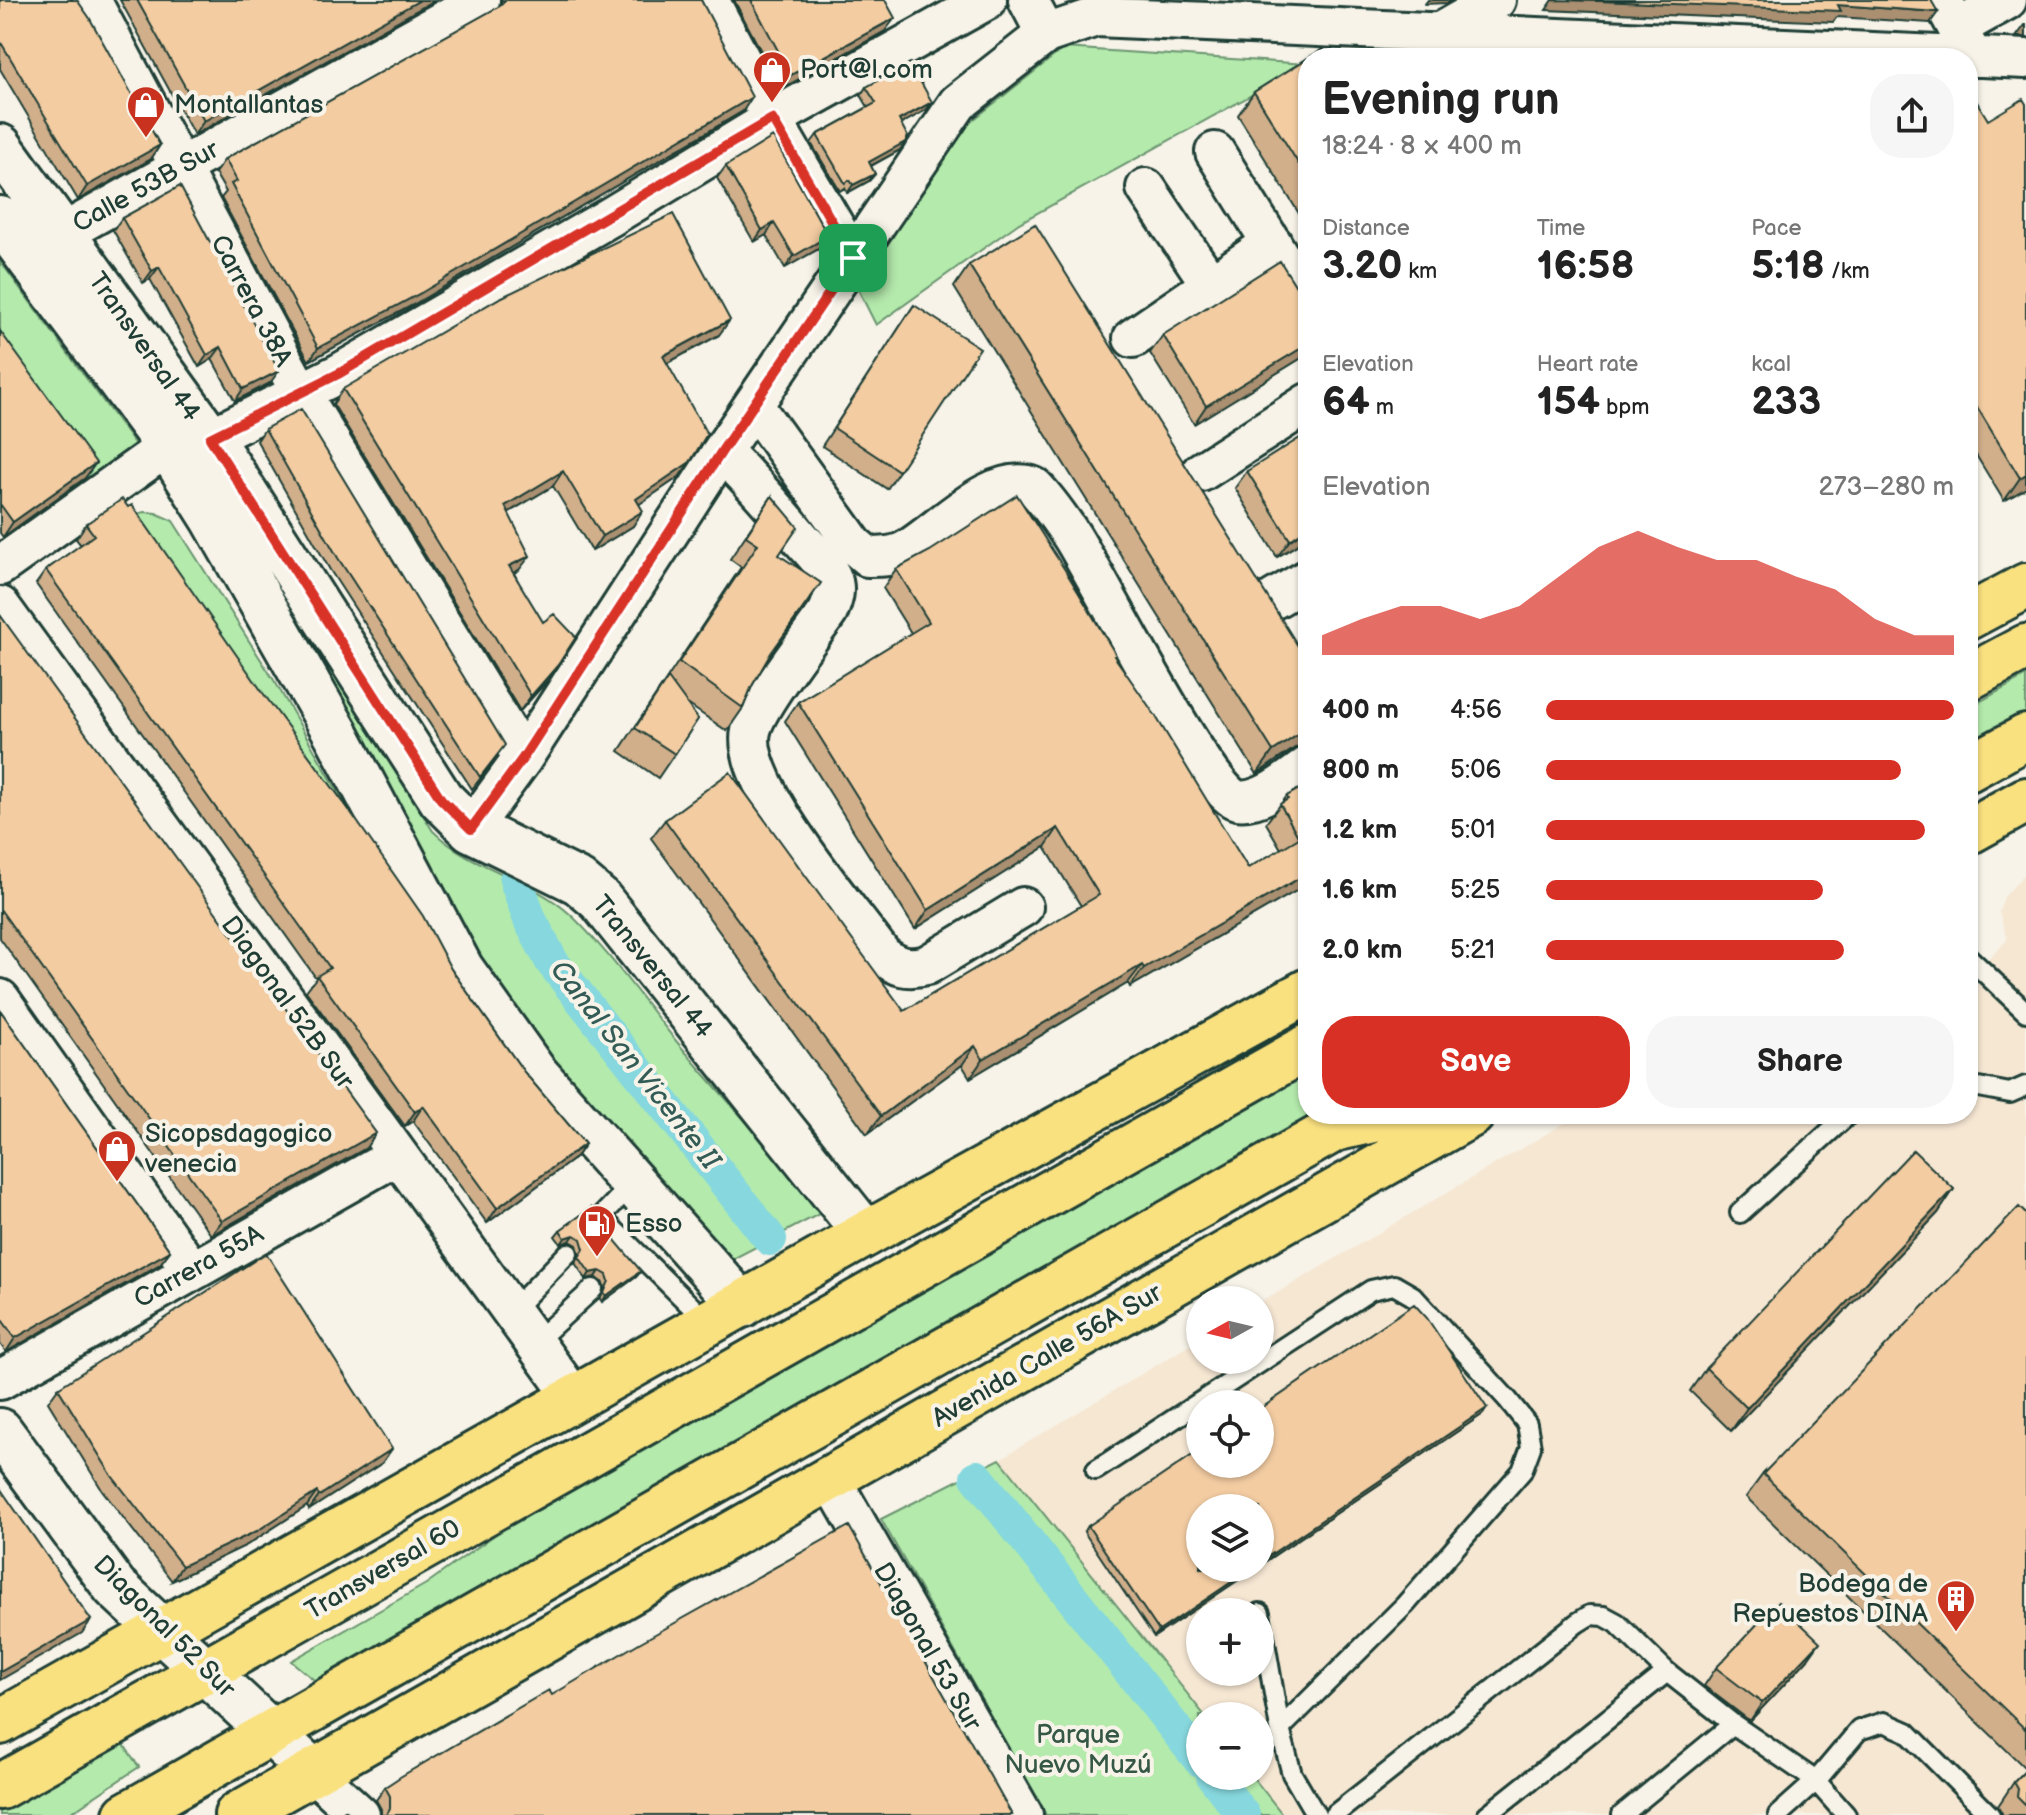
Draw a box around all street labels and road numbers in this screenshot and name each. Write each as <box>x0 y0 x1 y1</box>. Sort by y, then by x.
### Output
street label: Calle 53B Sur <box>68 134 225 240</box>
street label: Carrera 38A <box>203 230 299 372</box>
street label: Transversal 44 <box>81 267 207 427</box>
street label: Transversal 44 <box>585 889 719 1045</box>
street label: Diagonal 52B Sur <box>214 911 360 1096</box>
street label: Carrera 55A <box>129 1219 269 1315</box>
street label: Avenida Calle 56A Sur <box>927 1277 1168 1434</box>
street label: Transversal 60 <box>300 1513 466 1627</box>
street label: Diagonal 52 Sur <box>87 1550 242 1705</box>
street label: Diagonal 53 Sur <box>866 1558 988 1737</box>

